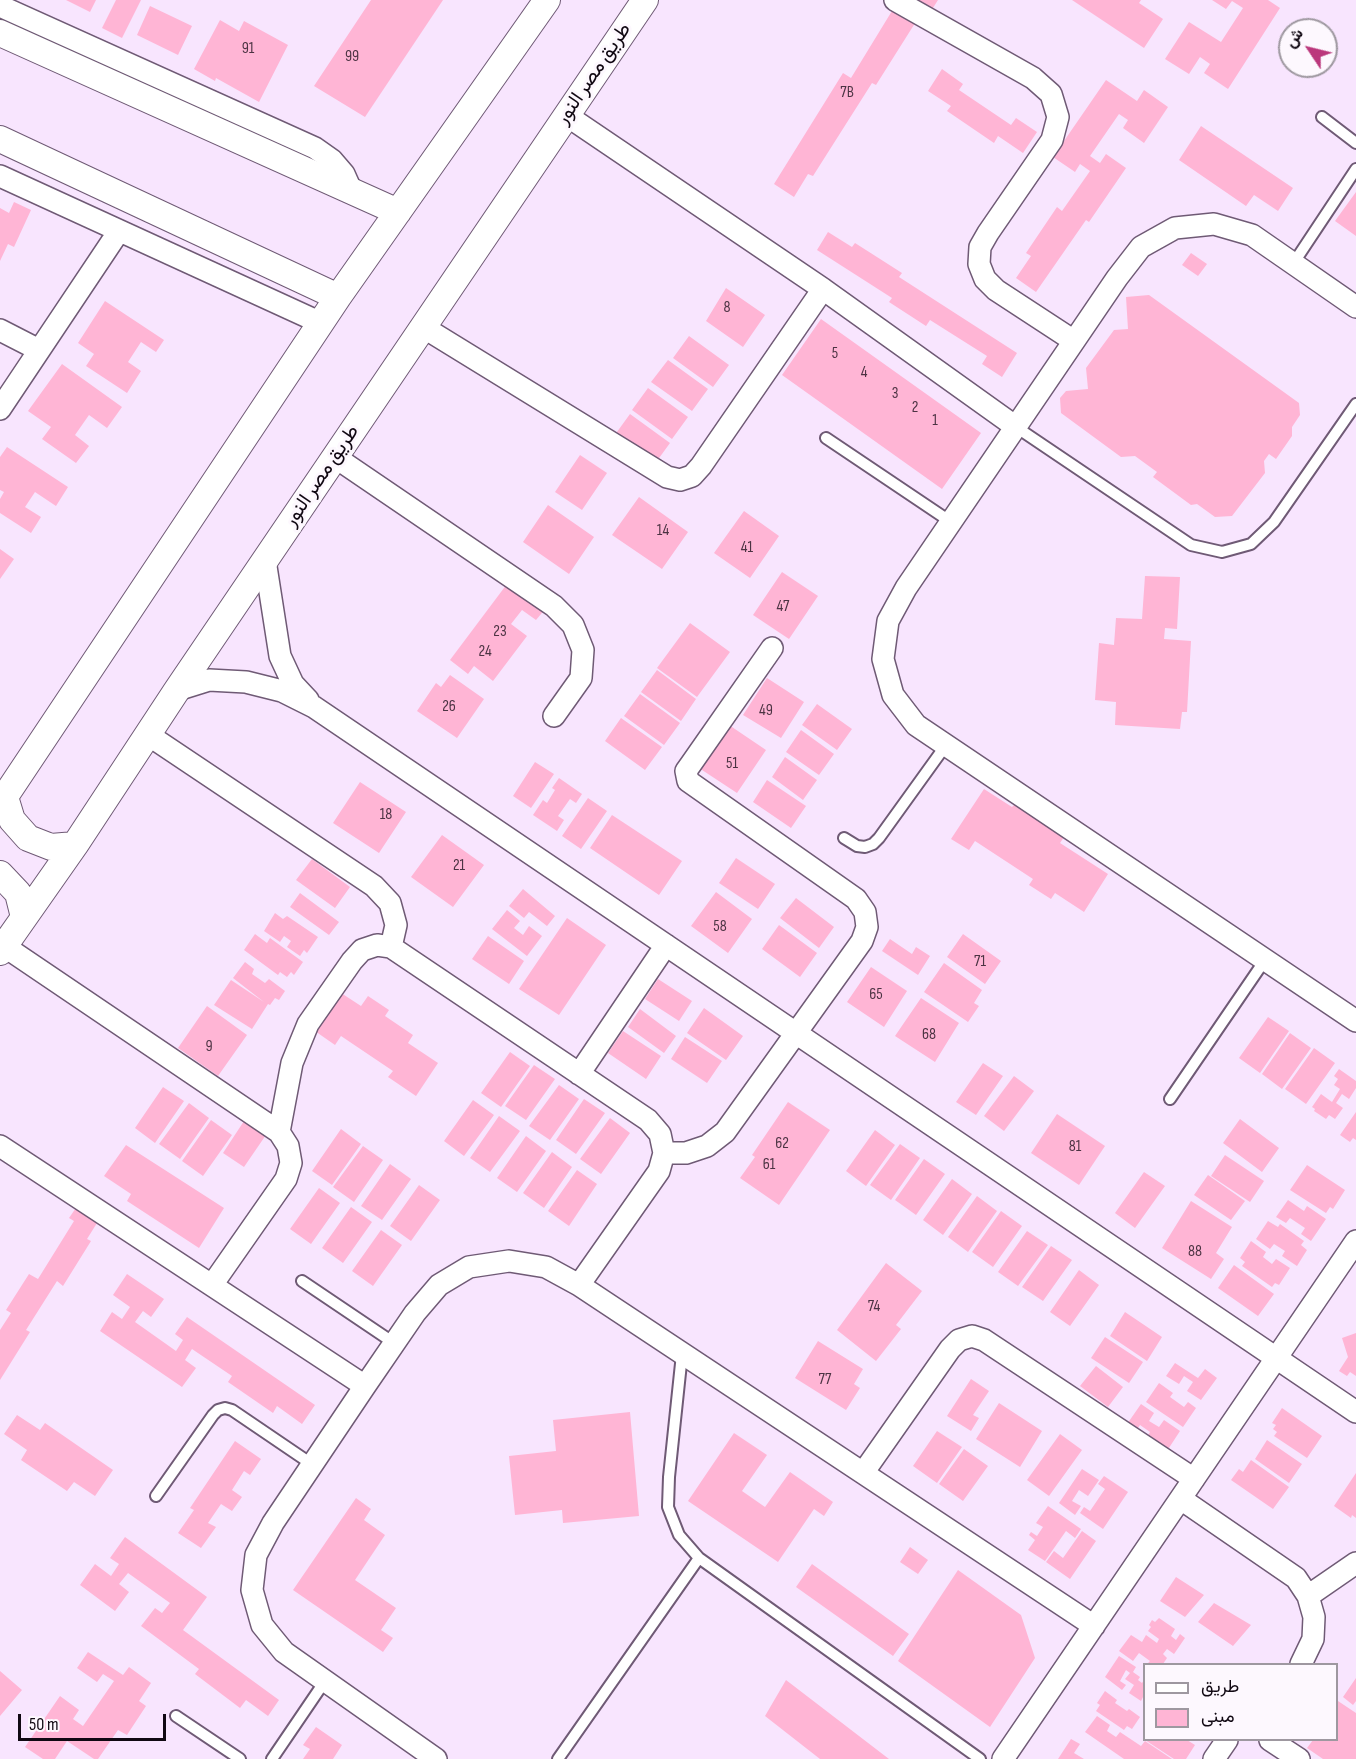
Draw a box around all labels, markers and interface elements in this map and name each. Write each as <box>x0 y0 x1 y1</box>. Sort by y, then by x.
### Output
north arrow <box>1278 18 1338 78</box>
street label: طريق مصر النور <box>551 19 637 129</box>
text: ش <box>1281 25 1308 52</box>
house number: 91 <box>242 39 254 59</box>
house number: 99 <box>345 47 359 67</box>
house number: 7B <box>840 83 854 103</box>
house number: 8 <box>723 298 731 318</box>
house number: 5 <box>832 344 838 364</box>
house number: 4 <box>861 363 867 383</box>
house number: 3 <box>892 384 898 404</box>
house number: 2 <box>912 398 918 418</box>
house number: 1 <box>932 411 938 431</box>
street label: طريق مصر النور <box>279 421 365 531</box>
house number: 14 <box>657 521 669 541</box>
house number: 41 <box>741 538 753 558</box>
house number: 47 <box>777 597 789 617</box>
house number: 23 <box>493 622 507 642</box>
house number: 24 <box>478 642 492 662</box>
house number: 26 <box>442 697 456 717</box>
house number: 49 <box>759 701 773 721</box>
house number: 51 <box>726 754 738 774</box>
house number: 18 <box>380 805 392 825</box>
house number: 21 <box>453 856 465 876</box>
house number: 58 <box>713 917 727 937</box>
house number: 71 <box>974 952 986 972</box>
house number: 65 <box>869 985 883 1005</box>
house number: 68 <box>922 1025 936 1045</box>
house number: 9 <box>205 1037 213 1057</box>
house number: 62 <box>775 1134 789 1154</box>
house number: 81 <box>1069 1137 1081 1157</box>
house number: 61 <box>763 1155 775 1175</box>
house number: 88 <box>1188 1242 1202 1262</box>
house number: 74 <box>868 1297 880 1317</box>
house number: 77 <box>819 1370 831 1390</box>
legend <box>1143 1663 1338 1741</box>
text: طريق <box>1201 1676 1239 1697</box>
scale bar <box>21 1702 170 1740</box>
text: مبنى <box>1201 1706 1235 1727</box>
text: 50 m <box>29 1714 59 1735</box>

